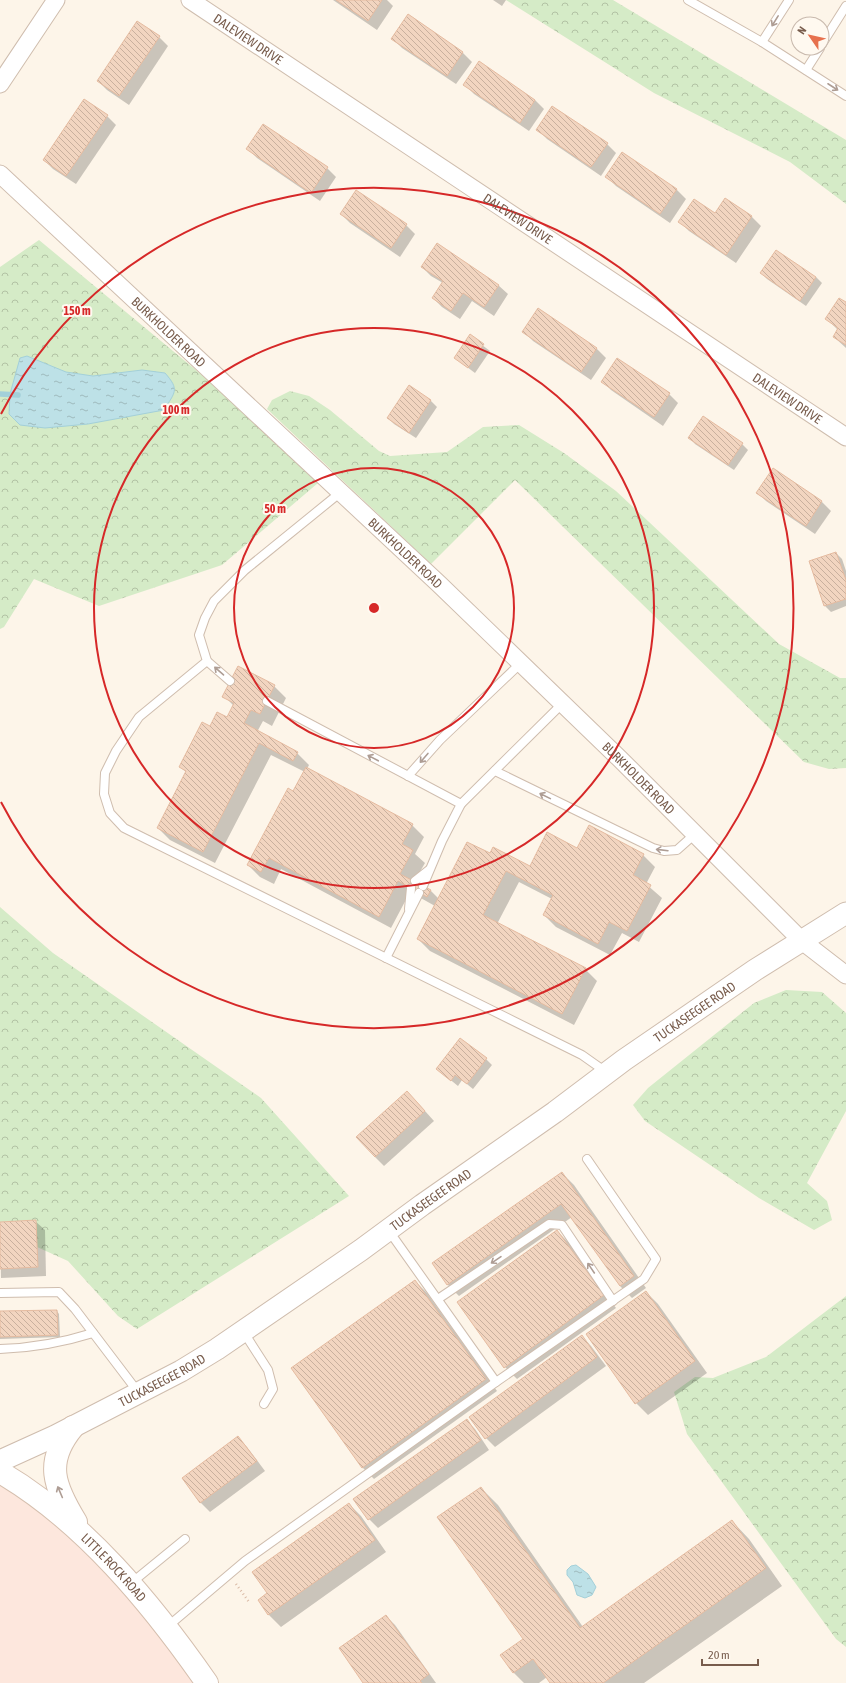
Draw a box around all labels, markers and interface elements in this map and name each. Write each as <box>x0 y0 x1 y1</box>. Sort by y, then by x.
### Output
street label: DALEVIEW DRIVE <box>211 11 286 68</box>
one-way arrow <box>771 15 779 27</box>
north arrow <box>790 16 830 56</box>
text: N <box>795 24 809 36</box>
one-way arrow <box>827 84 839 92</box>
street label: DALEVIEW DRIVE <box>480 191 555 247</box>
street label: BURKHOLDER ROAD <box>128 294 209 370</box>
text: 150 m <box>63 304 91 318</box>
street label: DALEVIEW DRIVE <box>750 370 825 427</box>
text: 100 m <box>162 403 190 417</box>
text: 50 m <box>264 502 286 516</box>
street label: BURKHOLDER ROAD <box>365 515 445 591</box>
centre of rings <box>367 601 381 615</box>
one-way arrow <box>214 666 224 676</box>
street label: BURKHOLDER ROAD <box>599 739 678 817</box>
one-way arrow <box>419 753 428 763</box>
one-way arrow <box>367 754 379 761</box>
one-way arrow <box>539 791 551 799</box>
one-way arrow <box>656 846 669 853</box>
street label: TUCKASEEGEE ROAD <box>651 979 738 1045</box>
street label: TUCKASEEGEE ROAD <box>387 1166 474 1234</box>
one-way arrow <box>490 1256 501 1264</box>
one-way arrow <box>587 1263 595 1274</box>
street label: TUCKASEEGEE ROAD <box>116 1351 208 1410</box>
one-way arrow <box>56 1487 64 1499</box>
street label: LITTLE ROCK ROAD <box>78 1530 149 1605</box>
scale bar <box>702 1641 758 1667</box>
text: 20 m <box>708 1648 730 1662</box>

